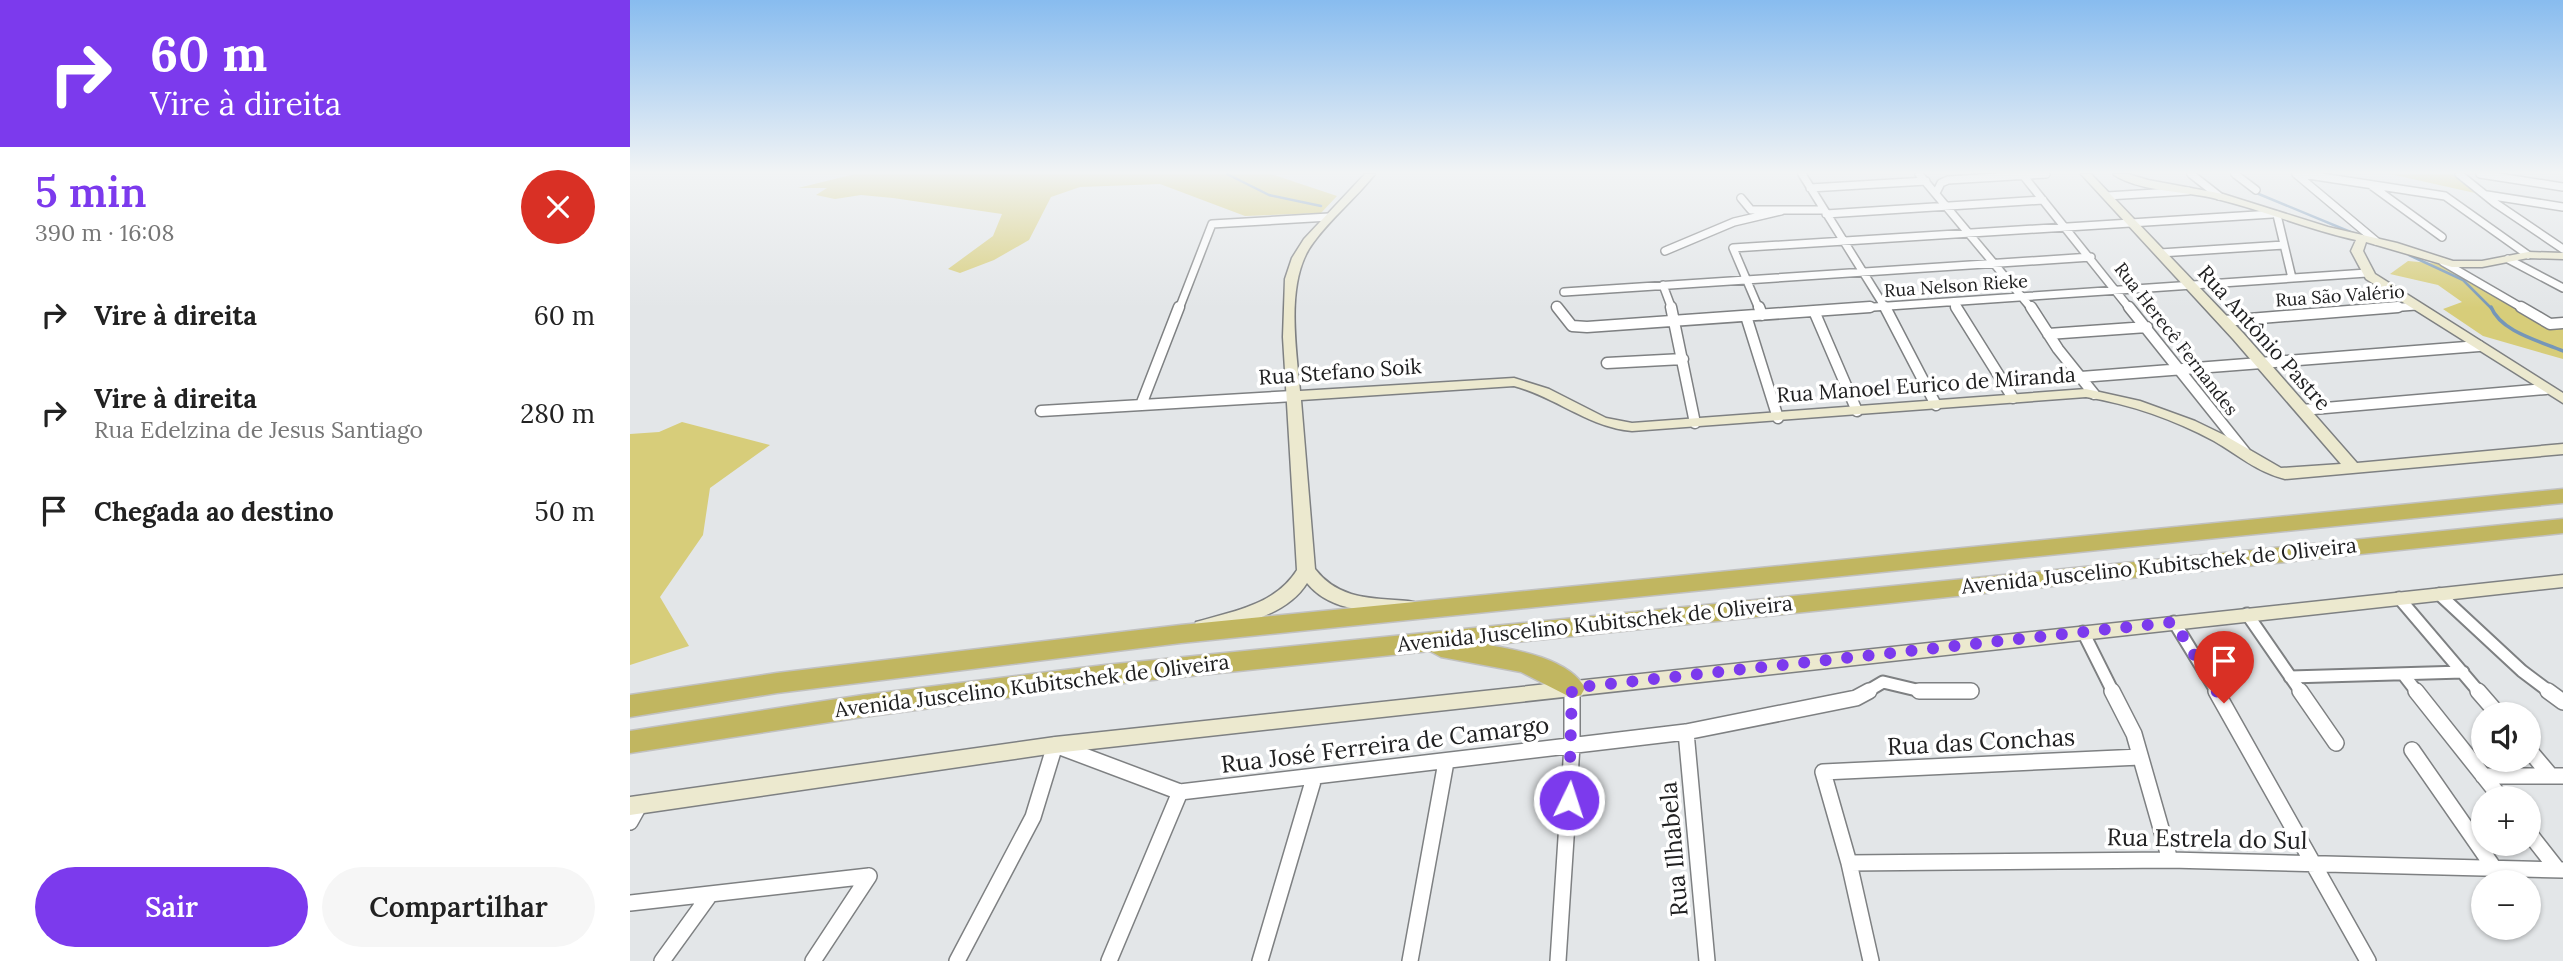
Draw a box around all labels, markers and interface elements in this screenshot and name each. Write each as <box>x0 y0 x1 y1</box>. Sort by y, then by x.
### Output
text: 60 m <box>150 22 267 84</box>
icon: right <box>35 28 126 119</box>
text: Vire à direita <box>150 83 341 124</box>
text: 5 min <box>35 165 147 219</box>
button: close <box>521 170 595 244</box>
text: 390 m · 16:08 <box>35 218 174 247</box>
street label: Rua Herecê Fernandes <box>2109 258 2243 420</box>
street label: Rua Antônio Pastre <box>2192 259 2337 416</box>
street label: Rua Nelson Rieke <box>1883 269 2029 302</box>
street label: Rua São Valério <box>2275 280 2405 311</box>
icon: right <box>35 296 73 334</box>
text: Vire à direita <box>94 299 257 332</box>
text: 60 m <box>534 299 595 332</box>
street label: Rua Stefano Soik <box>1258 352 1423 391</box>
street label: Rua Manoel Eurico de Miranda <box>1776 361 2077 408</box>
text: Vire à direita <box>94 382 257 415</box>
icon: right <box>35 394 73 432</box>
text: 280 m <box>520 397 595 430</box>
text: Rua Edelzina de Jesus Santiago <box>94 415 423 444</box>
icon: arrive <box>35 492 73 530</box>
text: Chegada ao destino <box>94 495 334 528</box>
text: 50 m <box>535 495 595 528</box>
street label: Avenida Juscelino Kubitschek de Oliveira <box>1959 531 2358 600</box>
street label: Avenida Juscelino Kubitschek de Oliveira <box>1395 589 1794 658</box>
pin <box>2194 631 2254 703</box>
icon: arrive <box>2205 642 2243 680</box>
street label: Avenida Juscelino Kubitschek de Oliveira <box>832 648 1231 723</box>
map controls <box>2471 702 2541 940</box>
button: sound <box>2471 702 2541 772</box>
street label: Rua José Ferreira de Camargo <box>1219 709 1551 780</box>
street label: Rua das Conchas <box>1886 721 2076 762</box>
position arrow <box>1532 763 1606 837</box>
street label: Rua Ilhabela <box>1652 780 1695 918</box>
button: + <box>2471 786 2541 856</box>
street label: Rua Estrela do Sul <box>2106 821 2308 856</box>
button: Sair <box>35 867 308 947</box>
button: Compartilhar <box>322 867 595 947</box>
button: − <box>2471 870 2541 940</box>

